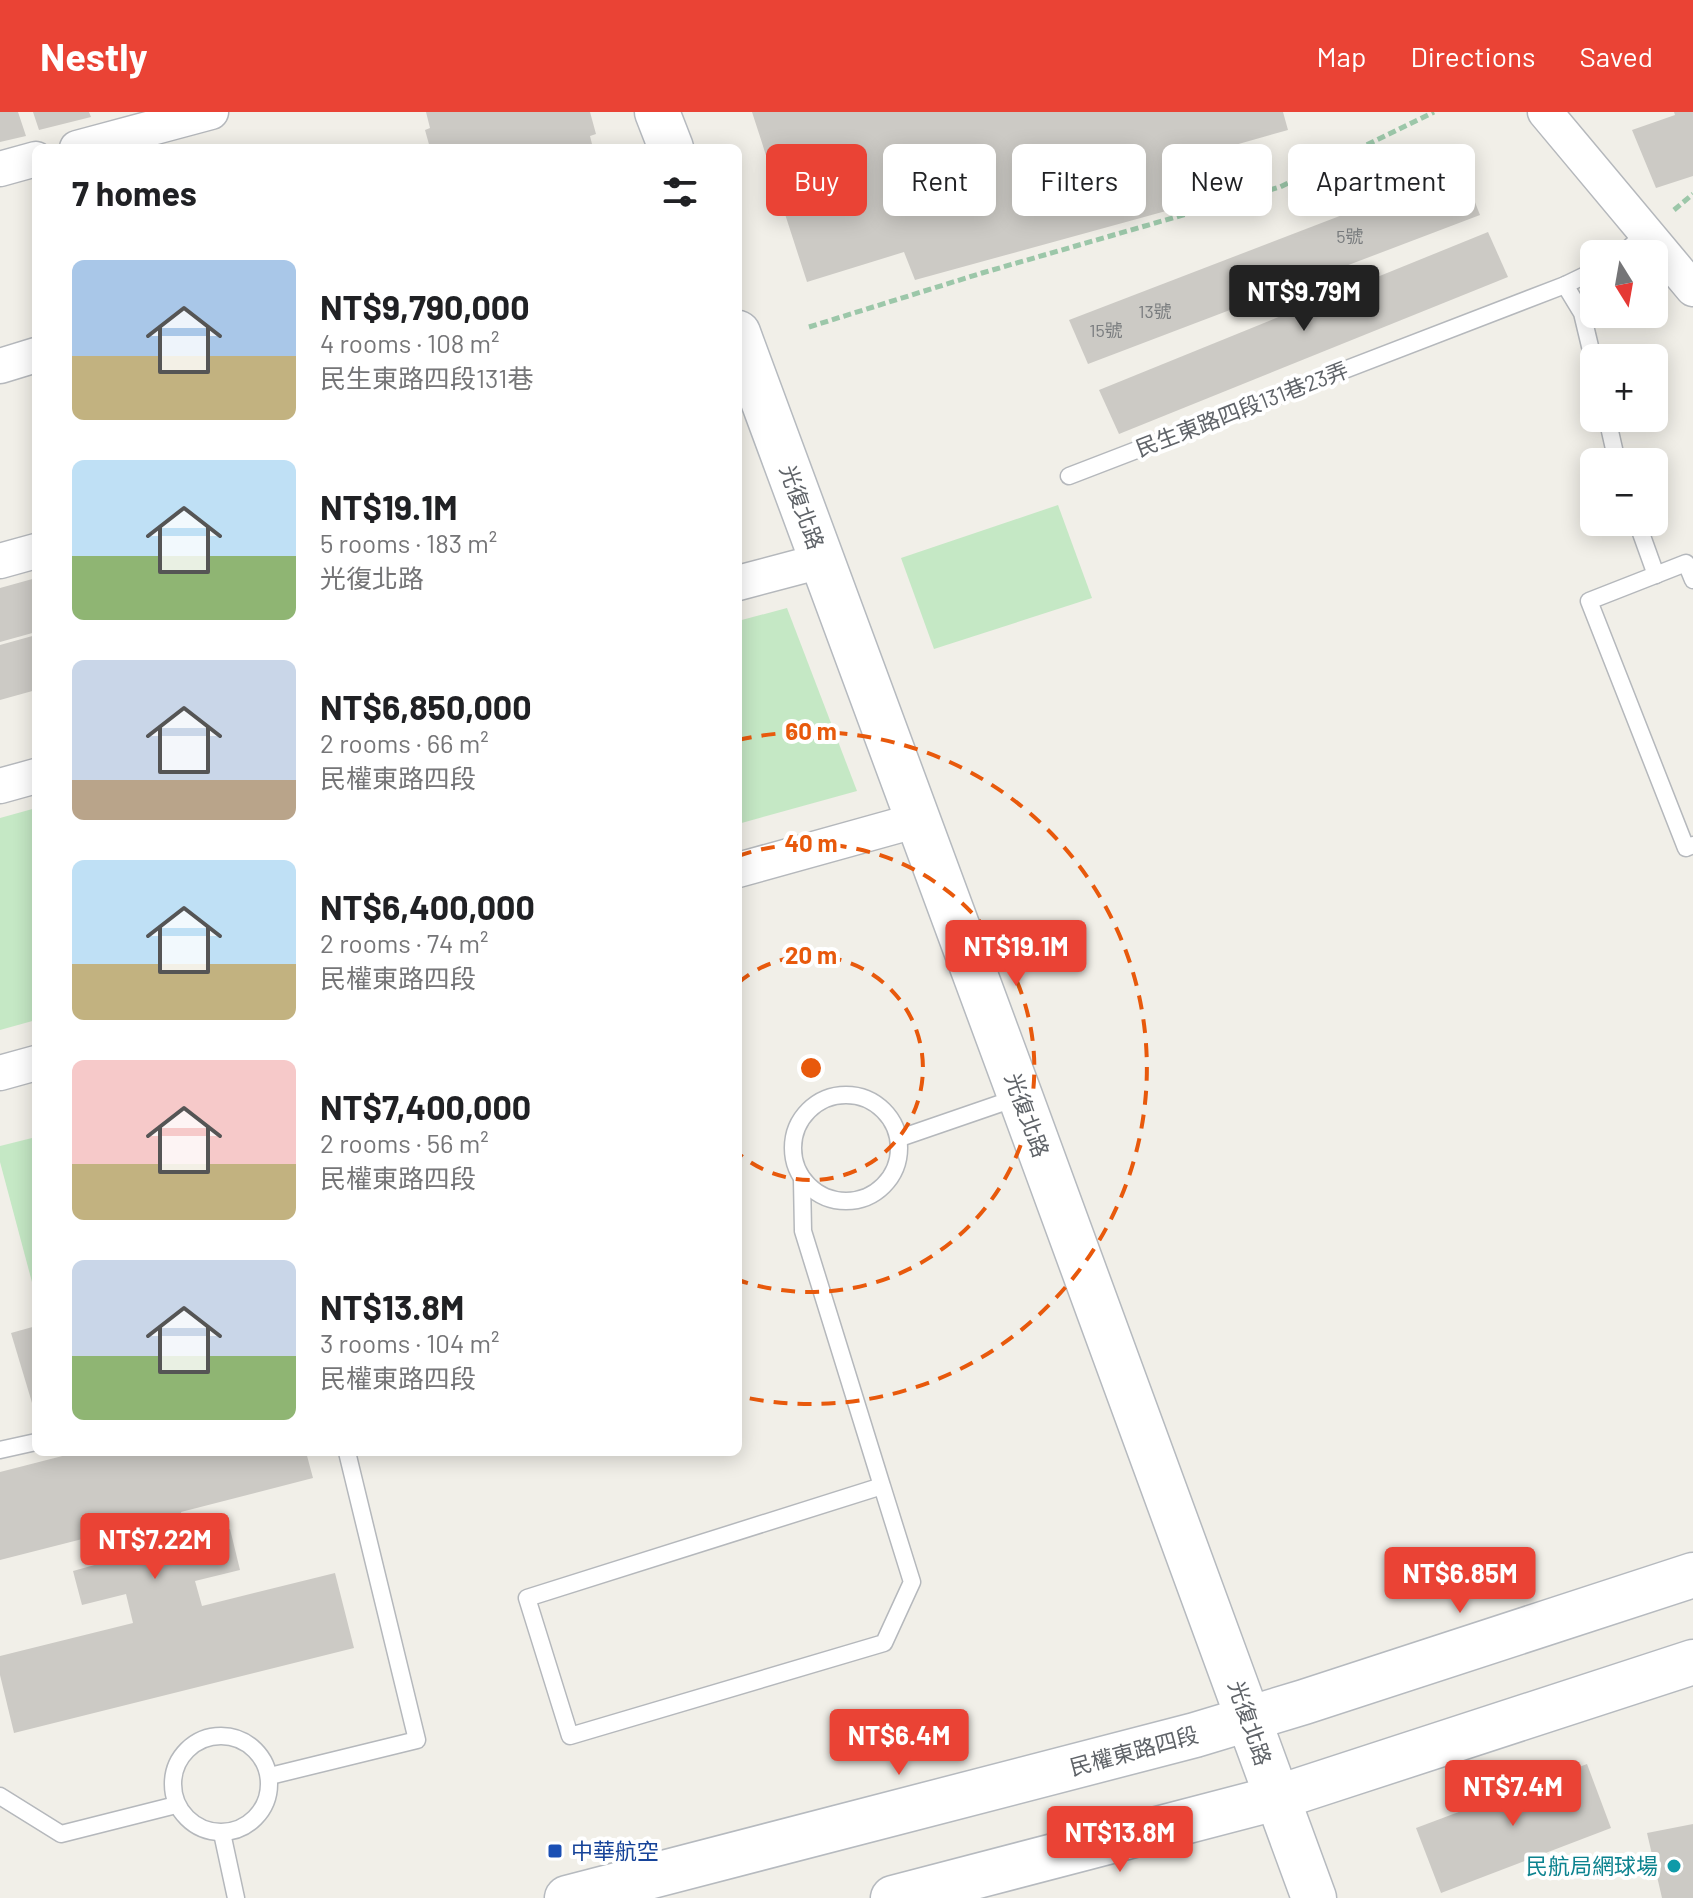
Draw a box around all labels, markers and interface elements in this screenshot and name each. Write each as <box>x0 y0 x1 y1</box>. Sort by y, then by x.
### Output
text: Nestly <box>40 33 148 79</box>
text: Map <box>1317 39 1366 73</box>
text: Directions <box>1410 39 1536 73</box>
text: Saved <box>1580 39 1653 73</box>
chip: Buy <box>766 144 867 216</box>
chip: Rent <box>883 144 996 216</box>
chip: Filters <box>1012 144 1146 216</box>
chip: New <box>1162 144 1272 216</box>
chip: Apartment <box>1288 144 1475 216</box>
icon: filters <box>658 170 702 214</box>
text: 7 homes <box>72 172 197 213</box>
house number: 5號 <box>1336 225 1364 247</box>
north arrow <box>1580 240 1668 328</box>
map controls <box>1580 240 1668 536</box>
pin: NT$9.79M <box>1221 265 1387 333</box>
text: NT$9.79M <box>1247 275 1361 306</box>
text: NT$9,790,000 <box>320 286 530 327</box>
icon: home <box>136 292 232 388</box>
house number: 13號 <box>1138 300 1172 322</box>
house number: 15號 <box>1089 319 1123 341</box>
text: 4 rooms · 108 m² <box>320 327 500 358</box>
button: + <box>1580 344 1668 432</box>
street label: 民生東路四段131巷23弄 <box>1132 356 1352 461</box>
text: 民生東路四段131巷 <box>320 362 533 393</box>
button: − <box>1580 448 1668 536</box>
street label: 光復北路 <box>776 461 830 552</box>
text: NT$19.1M <box>320 486 458 527</box>
icon: home <box>136 492 232 588</box>
text: 5 rooms · 183 m² <box>320 527 497 558</box>
text: 光復北路 <box>320 562 424 593</box>
text: NT$6,850,000 <box>320 686 532 727</box>
icon: home <box>136 692 232 788</box>
text: 60 m <box>785 716 837 745</box>
text: 2 rooms · 66 m² <box>320 727 489 758</box>
text: 民權東路四段 <box>320 762 476 793</box>
text: 40 m <box>784 828 838 857</box>
text: NT$6,400,000 <box>320 886 535 927</box>
icon: home <box>136 892 232 988</box>
pin: NT$19.1M <box>933 920 1099 988</box>
text: 2 rooms · 74 m² <box>320 927 488 958</box>
text: NT$19.1M <box>963 930 1069 961</box>
text: 20 m <box>785 940 837 969</box>
text: 民權東路四段 <box>320 962 476 993</box>
centre of rings <box>797 1054 825 1082</box>
street label: 光復北路 <box>1001 1069 1055 1160</box>
text: NT$7,400,000 <box>320 1086 531 1127</box>
icon: home <box>136 1092 232 1188</box>
text: 2 rooms · 56 m² <box>320 1127 489 1158</box>
text: 民權東路四段 <box>320 1162 476 1193</box>
text: NT$13.8M <box>320 1286 464 1327</box>
icon: home <box>136 1292 232 1388</box>
text: 3 rooms · 104 m² <box>320 1327 499 1358</box>
text: 民權東路四段 <box>320 1362 476 1393</box>
pin: NT$7.22M <box>72 1513 238 1581</box>
text: NT$7.22M <box>98 1523 212 1554</box>
pin: NT$6.85M <box>1377 1547 1543 1615</box>
text: NT$6.85M <box>1402 1557 1518 1588</box>
street label: 光復北路 <box>1224 1677 1278 1769</box>
pin: NT$6.4M <box>825 1709 973 1777</box>
text: NT$6.4M <box>848 1719 950 1750</box>
street label: 民權東路四段 <box>1067 1720 1201 1780</box>
pin: NT$7.4M <box>1439 1760 1587 1828</box>
text: NT$7.4M <box>1463 1770 1563 1801</box>
pin: NT$13.8M <box>1037 1806 1203 1874</box>
text: NT$13.8M <box>1065 1816 1175 1847</box>
place label: 中華航空 <box>571 1837 659 1863</box>
marker: 中華航空 <box>546 1842 564 1860</box>
place label: 民航局網球場 <box>1526 1852 1658 1878</box>
marker: 民航局網球場 <box>1665 1857 1683 1875</box>

